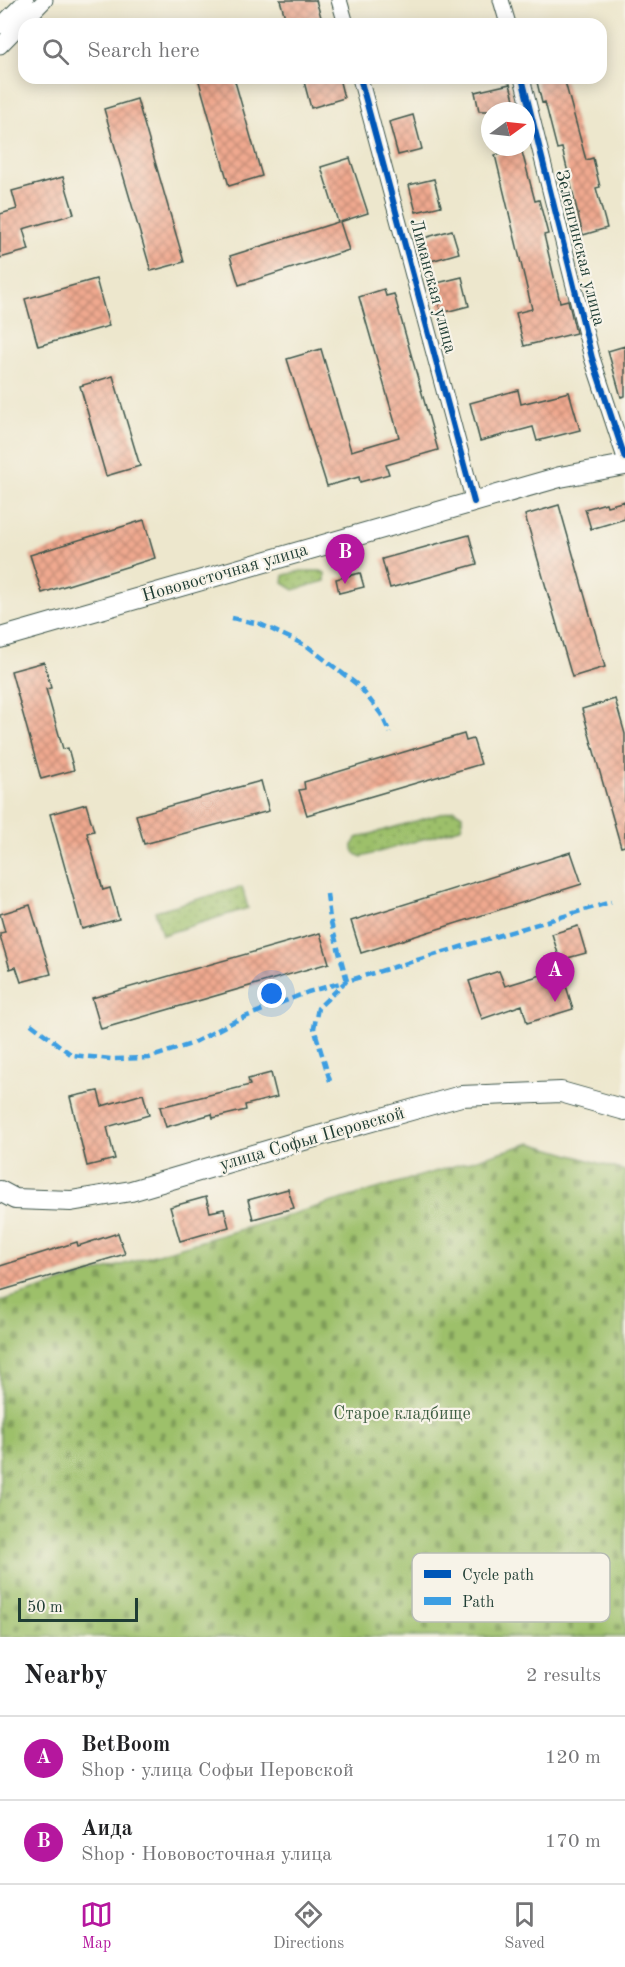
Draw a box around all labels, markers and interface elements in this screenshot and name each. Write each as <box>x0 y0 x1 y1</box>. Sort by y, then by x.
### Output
search box <box>18 18 607 84</box>
icon: search <box>39 35 72 68</box>
text: Search here <box>87 40 200 62</box>
north arrow <box>481 102 535 156</box>
street label: Зеленгинская улица <box>552 168 608 328</box>
street label: Лиманская улица <box>406 217 460 356</box>
pin: B <box>326 534 364 584</box>
street label: Нововосточная улица <box>140 541 310 605</box>
pin: A <box>536 952 574 1002</box>
your location <box>257 979 286 1008</box>
street label: улица Софьи Перовской <box>218 1104 407 1175</box>
park label: Старое кладбище <box>333 1405 471 1423</box>
legend <box>412 1553 610 1622</box>
text: Cycle path <box>462 1568 534 1584</box>
scale bar <box>18 1595 138 1622</box>
text: Path <box>462 1595 495 1611</box>
text: 50 m <box>27 1600 63 1616</box>
text: Nearby <box>24 1663 108 1689</box>
text: 2 results <box>526 1666 601 1686</box>
text: BetBoom <box>81 1734 170 1756</box>
text: A <box>36 1748 51 1768</box>
text: 120 m <box>545 1748 601 1768</box>
text: Shop · улица Софьи Перовской <box>81 1761 354 1781</box>
text: Аида <box>81 1818 133 1840</box>
text: B <box>36 1832 51 1852</box>
text: 170 m <box>545 1832 601 1852</box>
text: Shop · Нововосточная улица <box>81 1845 332 1865</box>
tab: Map <box>80 1898 113 1954</box>
tab: Directions <box>273 1898 344 1954</box>
tab: Saved <box>504 1898 545 1954</box>

